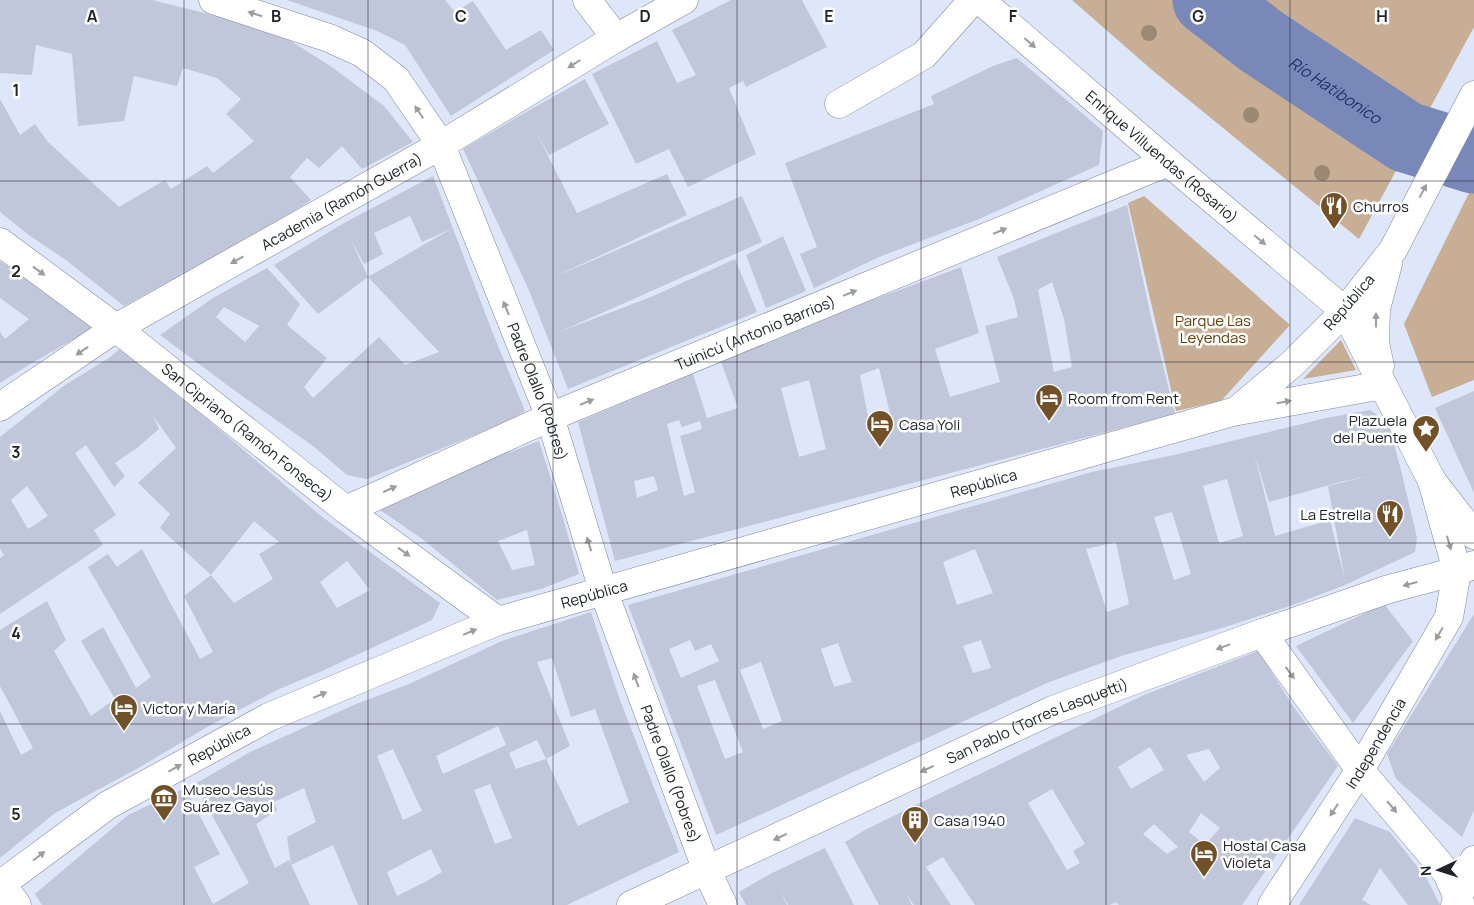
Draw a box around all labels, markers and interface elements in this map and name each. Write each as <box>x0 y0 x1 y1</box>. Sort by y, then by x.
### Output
text: A <box>87 5 98 27</box>
text: B <box>271 5 281 27</box>
text: C <box>455 5 467 27</box>
text: D <box>639 5 651 27</box>
text: E <box>824 5 834 27</box>
text: F <box>1009 5 1018 27</box>
text: G <box>1192 5 1204 27</box>
text: H <box>1376 5 1388 27</box>
one-way arrow <box>247 10 262 17</box>
one-way arrow <box>1023 38 1036 49</box>
water label: Río Hatibonico <box>1285 51 1387 130</box>
one-way arrow <box>568 59 581 68</box>
text: 1 <box>12 79 20 101</box>
street label: Enrique Villuendas (Rosario) <box>1081 85 1243 227</box>
one-way arrow <box>414 106 424 119</box>
street label: Academia (Ramón Guerra) <box>257 147 426 255</box>
one-way arrow <box>1419 185 1428 198</box>
restaurant icon: Churros <box>1319 191 1349 230</box>
place label: Churros <box>1353 196 1409 217</box>
one-way arrow <box>993 227 1008 235</box>
one-way arrow <box>1253 234 1266 245</box>
one-way arrow <box>230 256 245 264</box>
text: 2 <box>11 260 21 282</box>
one-way arrow <box>32 266 46 276</box>
street label: República <box>1319 269 1379 335</box>
one-way arrow <box>843 289 858 297</box>
street label: Tuinicú (Antonio Barrios) <box>672 290 838 375</box>
one-way arrow <box>502 300 510 315</box>
park label: Parque Las Leyendas <box>1175 310 1251 348</box>
one-way arrow <box>1372 311 1380 327</box>
street label: Padre Olallo (Pobres) <box>503 319 573 463</box>
one-way arrow <box>75 346 89 356</box>
street label: San Cipriano (Ramón Fonseca) <box>157 358 337 506</box>
hotel icon: Room from Rent <box>1034 383 1064 422</box>
place label: Room from Rent <box>1068 388 1179 409</box>
one-way arrow <box>580 397 594 405</box>
one-way arrow <box>1277 398 1293 406</box>
hotel icon: Casa Yoli <box>865 409 895 448</box>
place label: Plazuela del Puente <box>1333 410 1407 448</box>
place label: Casa Yoli <box>899 414 960 435</box>
place icon: Plazuela del Puente <box>1411 414 1441 453</box>
text: 3 <box>11 441 21 463</box>
street label: República <box>948 463 1019 502</box>
one-way arrow <box>383 485 397 493</box>
restaurant icon: La Estrella <box>1375 499 1405 538</box>
place label: La Estrella <box>1300 504 1371 525</box>
one-way arrow <box>1446 535 1454 550</box>
one-way arrow <box>585 536 592 551</box>
one-way arrow <box>397 546 410 557</box>
street label: República <box>558 574 630 613</box>
one-way arrow <box>1403 580 1418 588</box>
text: 4 <box>11 622 21 644</box>
one-way arrow <box>1435 626 1443 641</box>
one-way arrow <box>463 628 477 636</box>
one-way arrow <box>1216 644 1231 651</box>
one-way arrow <box>1285 666 1295 680</box>
one-way arrow <box>632 672 640 687</box>
street label: San Pablo (Torres Lasquetti) <box>943 673 1131 769</box>
one-way arrow <box>313 691 327 699</box>
hotel icon: Victor y María <box>109 693 139 732</box>
street label: Independencia <box>1340 694 1410 793</box>
place label: Victor y María <box>143 698 236 719</box>
street label: Padre Olallo (Pobres) <box>636 702 706 846</box>
street label: República <box>184 719 254 770</box>
one-way arrow <box>168 764 182 772</box>
one-way arrow <box>920 765 934 773</box>
place label: Museo Jesús Suárez Gayol <box>183 779 274 817</box>
museum icon: Museo Jesús Suárez Gayol <box>149 783 179 822</box>
one-way arrow <box>1386 800 1397 813</box>
text: 5 <box>11 803 21 825</box>
one-way arrow <box>1329 804 1339 817</box>
building icon: Casa 1940 <box>900 805 930 844</box>
place label: Casa 1940 <box>934 810 1005 831</box>
one-way arrow <box>773 833 787 841</box>
place label: Hostal Casa Violeta <box>1223 835 1306 873</box>
hotel icon: Hostal Casa Violeta <box>1189 839 1219 878</box>
north arrow <box>1414 845 1464 895</box>
one-way arrow <box>32 851 46 861</box>
text: N <box>1416 865 1435 877</box>

